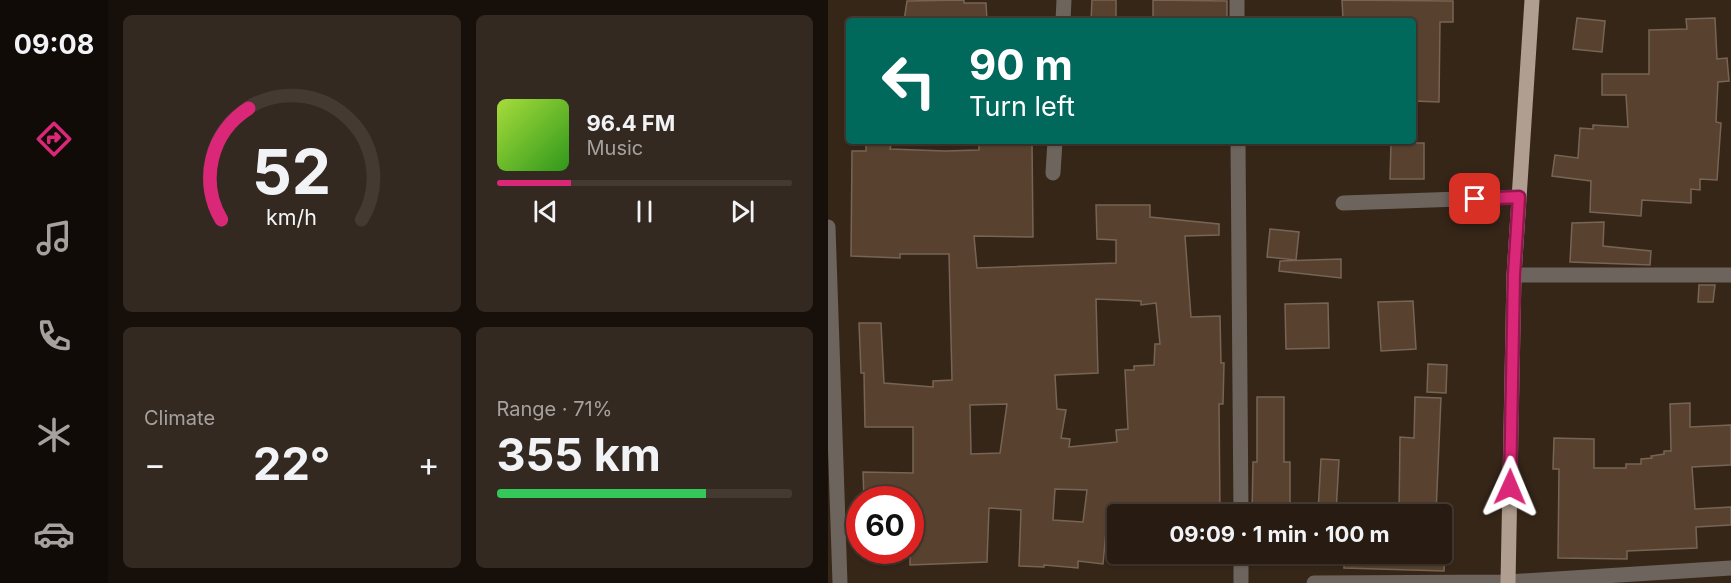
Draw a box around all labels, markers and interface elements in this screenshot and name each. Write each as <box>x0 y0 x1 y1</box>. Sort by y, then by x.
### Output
text: 09:08 <box>14 28 94 61</box>
text: 90 m <box>969 39 1073 90</box>
icon: left <box>870 42 948 120</box>
text: Turn left <box>969 90 1075 123</box>
text: 96.4 FM <box>587 110 675 136</box>
icon: directions <box>33 118 75 160</box>
text: 52 <box>252 135 331 210</box>
text: Music <box>587 136 643 160</box>
pin <box>1449 173 1500 224</box>
icon: arrive <box>1458 182 1491 215</box>
icon: previous <box>529 195 562 228</box>
icon: pause <box>628 195 661 228</box>
icon: next <box>726 195 759 228</box>
text: km/h <box>266 205 317 231</box>
icon: music <box>33 217 75 259</box>
icon: phone <box>33 315 75 357</box>
text: Range · 71% <box>497 397 612 421</box>
text: Climate <box>144 406 215 430</box>
icon: climate <box>33 414 75 456</box>
text: 355 km <box>497 427 661 482</box>
text: 22° <box>253 436 330 491</box>
text: − <box>144 444 166 484</box>
text: + <box>418 444 440 484</box>
position arrow <box>1478 455 1542 519</box>
speed limit sign: 60 <box>846 486 924 564</box>
icon: car <box>33 513 75 555</box>
text: 09:09 · 1 min · 100 m <box>1170 521 1390 547</box>

